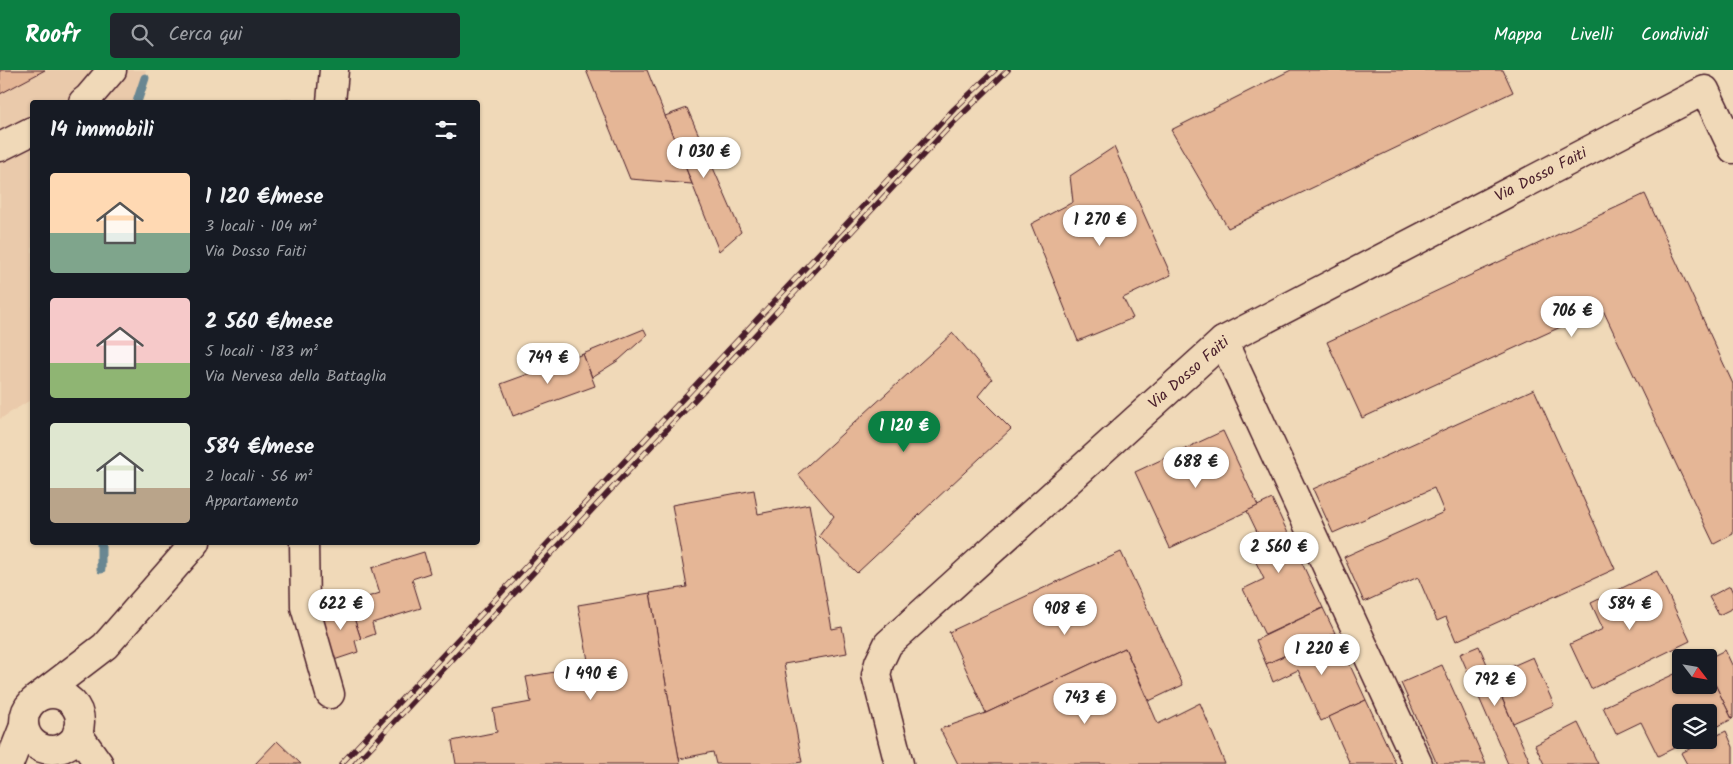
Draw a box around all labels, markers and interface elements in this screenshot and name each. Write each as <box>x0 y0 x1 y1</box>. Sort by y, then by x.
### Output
search box <box>110 13 460 58</box>
text: Roofr <box>25 16 80 55</box>
text: Cerca qui <box>168 20 242 50</box>
icon: search <box>128 21 156 49</box>
text: Mappa <box>1494 21 1542 50</box>
text: Livelli <box>1570 21 1613 50</box>
text: Condividi <box>1641 21 1708 50</box>
text: 14 immobili <box>50 114 154 147</box>
icon: filters <box>432 116 460 144</box>
pin: 1 030 € <box>658 136 750 179</box>
text: 1 030 € <box>678 140 730 165</box>
street label: Via Dosso Faiti <box>1490 140 1593 209</box>
text: 1 120 €/mese <box>205 181 324 214</box>
icon: home <box>90 193 150 253</box>
pin: 1 270 € <box>1054 204 1146 247</box>
text: 1 270 € <box>1074 208 1126 233</box>
text: 3 locali · 104 m² <box>205 214 317 239</box>
text: Via Dosso Faiti <box>205 239 306 264</box>
pin: 706 € <box>1537 296 1607 338</box>
text: 706 € <box>1552 299 1592 324</box>
text: 2 560 €/mese <box>205 306 333 339</box>
icon: home <box>90 318 150 378</box>
street label: Via Dosso Faiti <box>1143 330 1236 415</box>
text: 5 locali · 183 m² <box>205 339 318 364</box>
pin: 749 € <box>513 342 583 385</box>
text: 749 € <box>528 346 568 371</box>
text: Via Nervesa della Battaglia <box>205 364 387 389</box>
pin: 1 120 € <box>858 410 950 453</box>
text: 1 120 € <box>879 414 929 439</box>
text: 584 €/mese <box>205 431 314 464</box>
icon: home <box>90 443 150 503</box>
pin: 688 € <box>1161 446 1231 489</box>
text: 688 € <box>1174 450 1218 475</box>
text: 2 locali · 56 m² <box>205 464 312 489</box>
text: Appartamento <box>205 489 298 514</box>
pin: 2 560 € <box>1233 532 1325 574</box>
text: 2 560 € <box>1251 535 1307 560</box>
pin: 622 € <box>306 588 376 631</box>
pin: 584 € <box>1595 588 1665 631</box>
text: 622 € <box>319 592 363 617</box>
text: 584 € <box>1609 592 1651 617</box>
pin: 908 € <box>1030 594 1100 636</box>
text: 908 € <box>1044 597 1086 622</box>
pin: 1 220 € <box>1276 634 1368 676</box>
text: 1 220 € <box>1295 637 1349 662</box>
north arrow <box>1672 649 1718 694</box>
map controls <box>1672 649 1717 749</box>
pin: 1 490 € <box>545 658 637 701</box>
text: 1 490 € <box>565 662 617 687</box>
pin: 792 € <box>1460 664 1530 707</box>
text: 792 € <box>1474 668 1516 693</box>
pin: 743 € <box>1050 682 1120 725</box>
text: 743 € <box>1064 686 1106 711</box>
button: layers <box>1672 704 1717 749</box>

